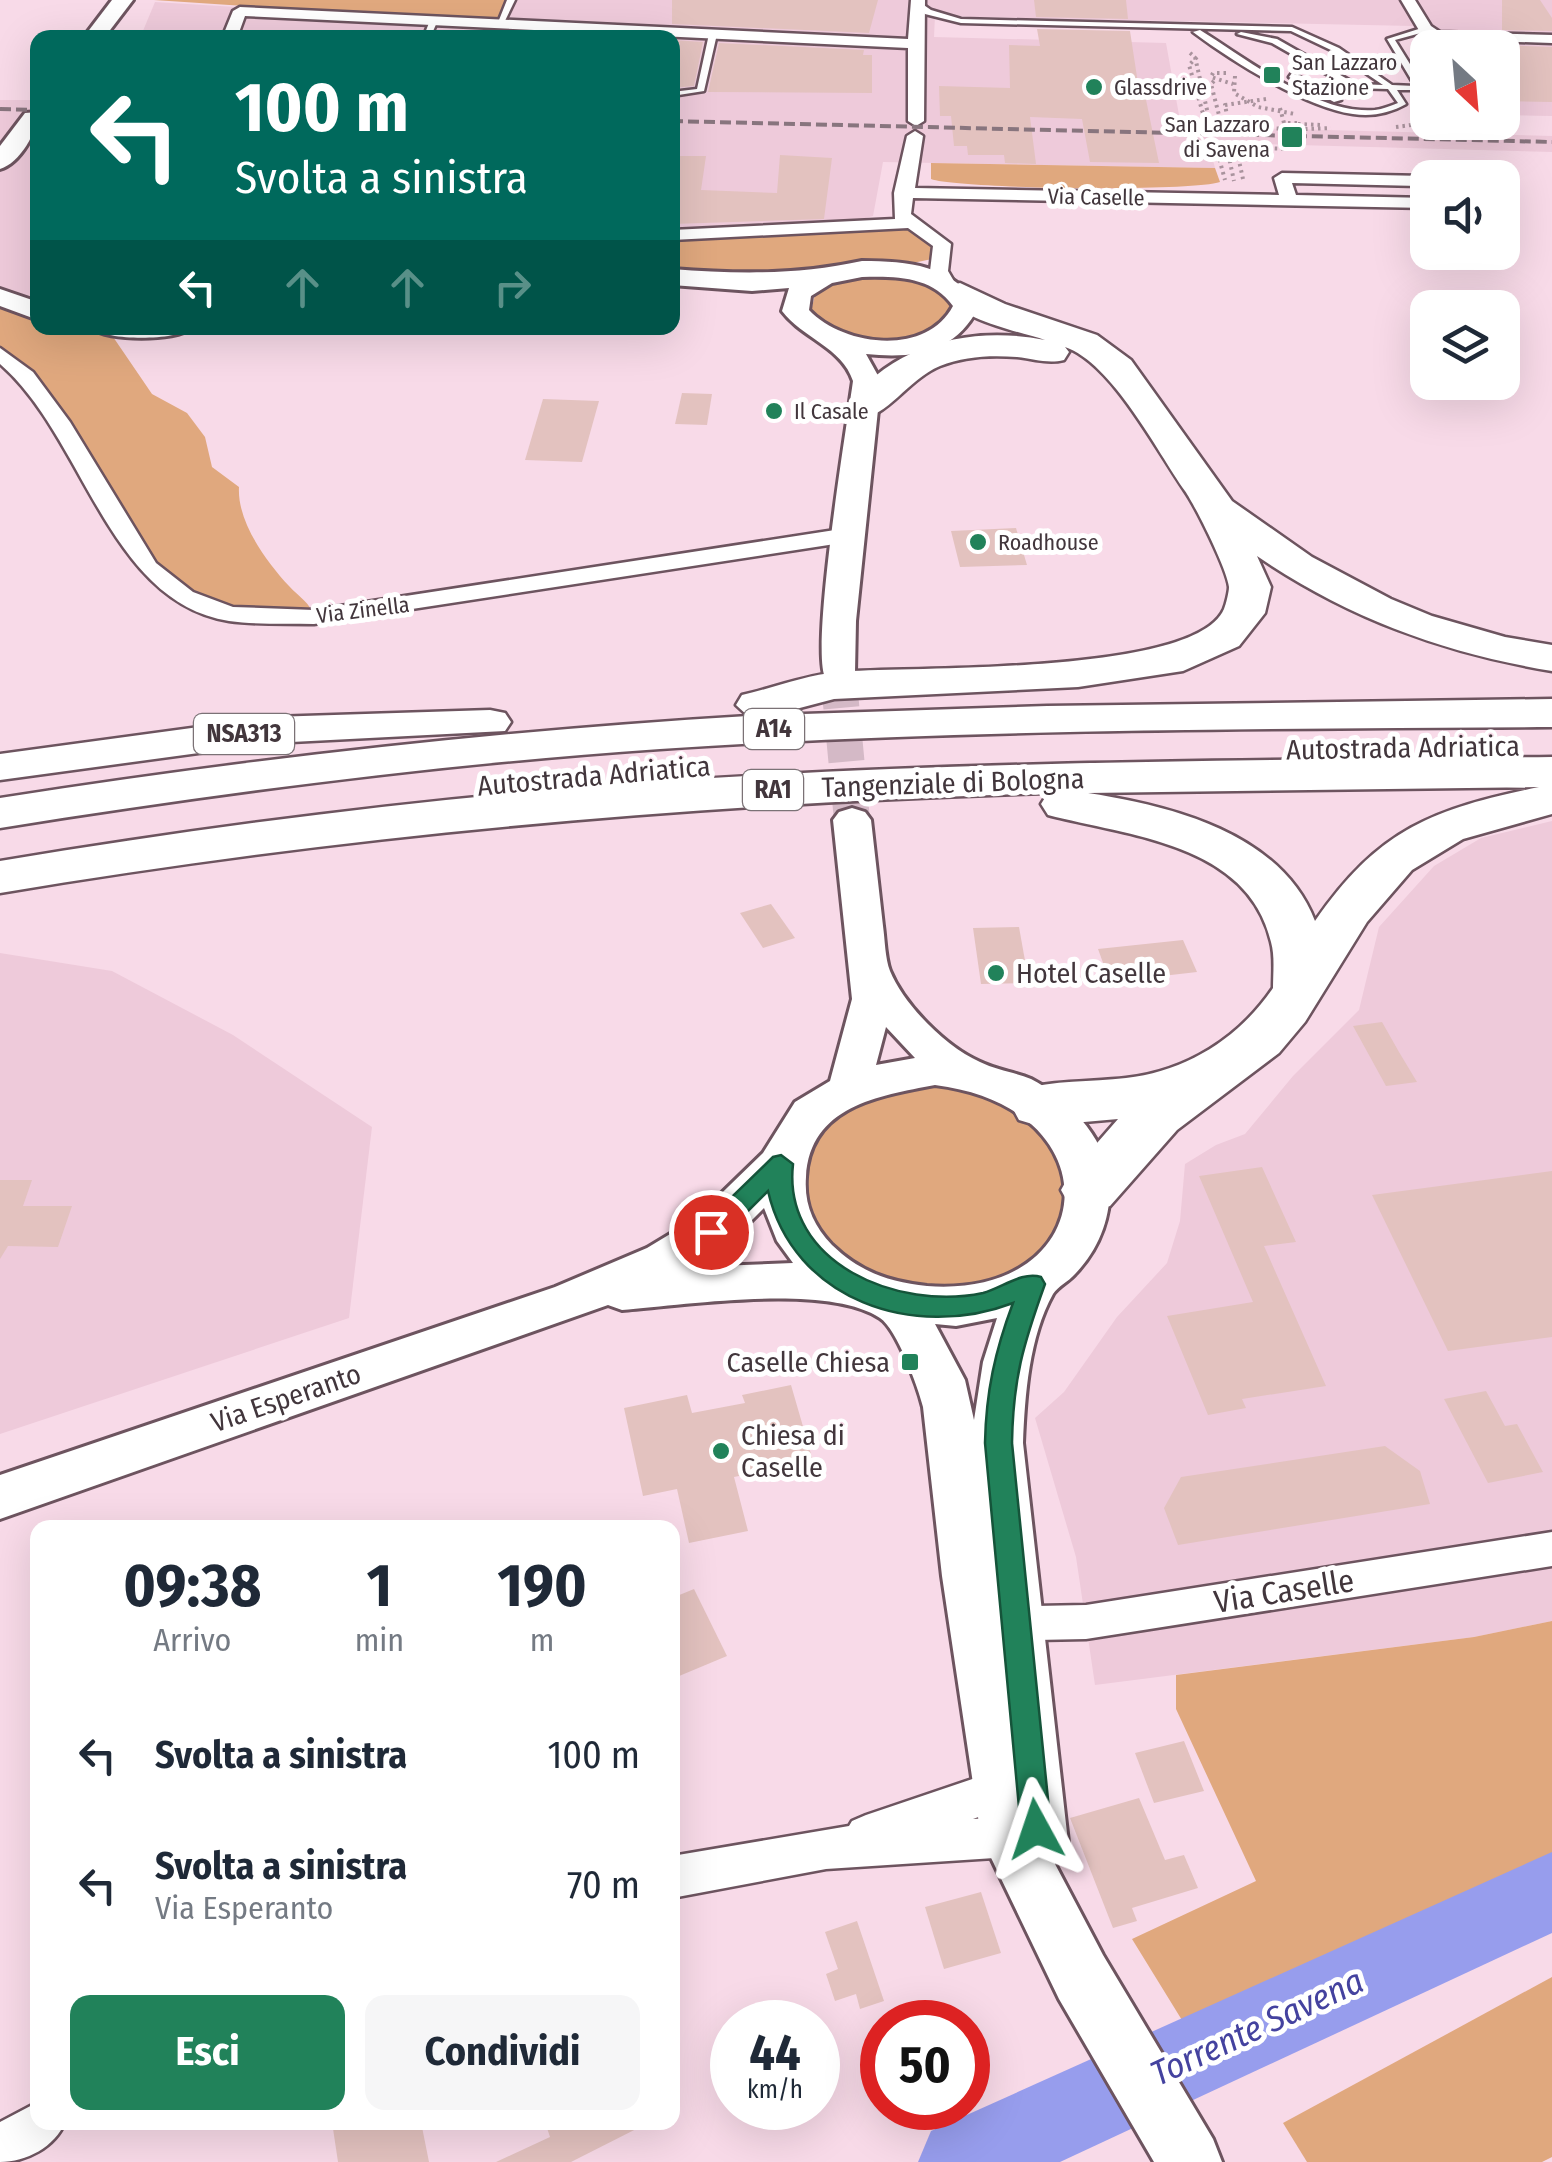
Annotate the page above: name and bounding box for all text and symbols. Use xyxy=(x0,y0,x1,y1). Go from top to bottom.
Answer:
north arrow xyxy=(1410,30,1520,140)
map controls xyxy=(1410,30,1520,400)
place label: San Lazzaro Stazione xyxy=(1292,49,1397,101)
marker: San Lazzaro Stazione xyxy=(1261,64,1283,86)
text: 100 m xyxy=(235,66,409,150)
icon: left xyxy=(70,70,200,200)
place label: Glassdrive xyxy=(1114,74,1207,101)
marker: Glassdrive xyxy=(1083,76,1105,98)
place label: San Lazzaro di Savena xyxy=(1165,111,1270,163)
marker: San Lazzaro di Savena xyxy=(1279,124,1305,150)
text: Svolta a sinistra xyxy=(235,151,528,205)
button: sound xyxy=(1410,160,1520,270)
street label: Via Caselle xyxy=(1047,183,1145,211)
icon: left xyxy=(170,260,225,315)
icon: ahead xyxy=(275,260,330,315)
icon: ahead xyxy=(380,260,435,315)
icon: right xyxy=(485,260,540,315)
button: layers xyxy=(1410,290,1520,400)
place label: Il Casale xyxy=(794,398,869,425)
marker: Il Casale xyxy=(763,400,785,422)
place label: Roadhouse xyxy=(998,529,1099,556)
marker: Roadhouse xyxy=(967,531,989,553)
street label: Via Zinella xyxy=(315,591,411,629)
road number: A14 xyxy=(744,709,804,749)
road number: NSA313 xyxy=(194,714,294,754)
street label: Autostrada Adriatica xyxy=(1286,729,1520,767)
street label: Autostrada Adriatica xyxy=(476,749,712,803)
street label: Tangenziale di Bologna xyxy=(821,762,1085,804)
road number: RA1 xyxy=(743,770,803,810)
place label: Hotel Caselle xyxy=(1016,957,1166,990)
marker: Hotel Caselle xyxy=(985,962,1007,984)
pin xyxy=(669,1190,754,1275)
icon: arrive xyxy=(684,1205,739,1260)
place label: Caselle Chiesa xyxy=(727,1346,890,1379)
marker: Caselle Chiesa xyxy=(899,1351,921,1373)
street label: Via Esperanto xyxy=(207,1357,365,1439)
place label: Chiesa di Caselle xyxy=(741,1419,845,1484)
marker: Chiesa di Caselle xyxy=(710,1440,732,1462)
text: 09:38 xyxy=(123,1550,261,1622)
text: 1 xyxy=(367,1550,392,1622)
text: 190 xyxy=(498,1550,587,1622)
street label: Via Caselle xyxy=(1211,1561,1357,1621)
text: Arrivo xyxy=(153,1621,231,1659)
text: min xyxy=(355,1621,404,1659)
text: m xyxy=(530,1621,554,1659)
icon: left xyxy=(70,1728,125,1783)
text: Svolta a sinistra xyxy=(155,1732,407,1778)
text: 100 m xyxy=(547,1732,640,1778)
position arrow xyxy=(984,1777,1088,1881)
text: Svolta a sinistra xyxy=(155,1843,407,1889)
icon: left xyxy=(70,1858,125,1913)
text: 70 m xyxy=(567,1862,640,1908)
text: Via Esperanto xyxy=(155,1889,333,1927)
water label: Torrente Savena xyxy=(1144,1959,1370,2095)
button: Esci xyxy=(70,1995,345,2110)
button: Condividi xyxy=(365,1995,640,2110)
speed limit sign: 50 xyxy=(860,2000,990,2130)
text: 44 xyxy=(749,2023,801,2083)
text: km/h xyxy=(747,2075,803,2105)

